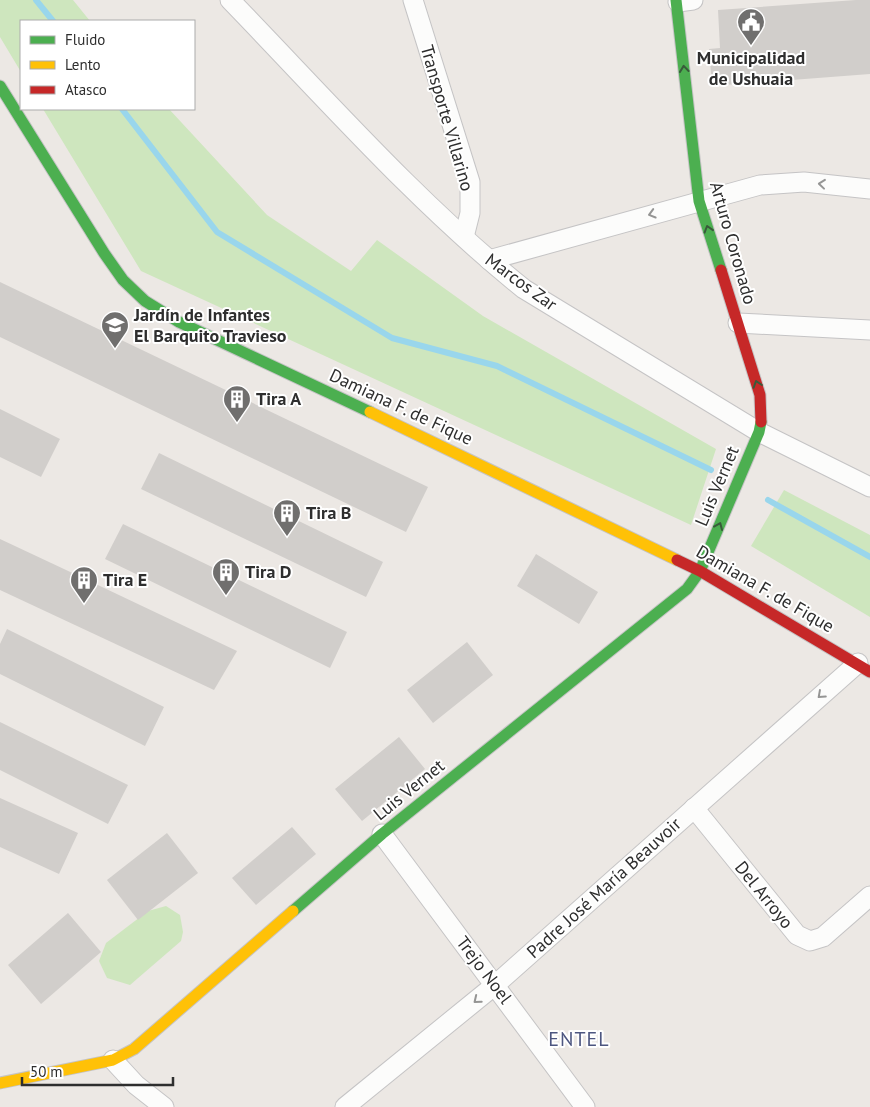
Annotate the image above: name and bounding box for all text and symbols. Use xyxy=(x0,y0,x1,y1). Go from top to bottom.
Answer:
public building icon: Municipalidad de Ushuaia xyxy=(736,7,766,46)
legend xyxy=(20,20,195,110)
text: Fluido xyxy=(65,30,105,49)
street label: Transporte Villarino xyxy=(416,42,479,194)
place label: Municipalidad de Ushuaia xyxy=(697,46,805,90)
text: Lento xyxy=(65,55,101,74)
one-way arrow xyxy=(679,65,690,73)
text: Atasco xyxy=(65,80,107,99)
street label: Arturo Coronado xyxy=(705,179,762,307)
one-way arrow xyxy=(817,179,825,190)
one-way arrow xyxy=(649,209,657,219)
one-way arrow xyxy=(704,226,714,234)
street label: Marcos Zar xyxy=(481,248,562,315)
place label: Jardín de Infantes El Barquito Travieso xyxy=(133,303,287,347)
school or university icon: Jardín de Infantes El Barquito Travieso xyxy=(100,310,130,349)
street label: Damiana F. de Fique xyxy=(326,363,477,450)
one-way arrow xyxy=(753,381,763,389)
building icon: Tira A xyxy=(222,384,252,423)
place label: Tira A xyxy=(256,387,301,410)
street label: Luis Vernet xyxy=(689,442,744,529)
building icon: Tira B xyxy=(272,498,302,537)
place label: Tira B xyxy=(306,501,352,524)
one-way arrow xyxy=(713,522,724,531)
street label: Damiana F. de Fique xyxy=(692,540,838,637)
building icon: Tira D xyxy=(211,557,241,596)
place label: Tira D xyxy=(245,560,292,583)
building icon: Tira E xyxy=(69,565,99,604)
place label: Tira E xyxy=(103,568,147,591)
one-way arrow xyxy=(818,689,827,698)
street label: Luis Vernet xyxy=(368,754,449,825)
street label: Padre José María Beauvoir xyxy=(522,812,686,963)
street label: Del Arroyo xyxy=(730,856,799,933)
street label: Trejo Noel xyxy=(452,931,518,1009)
one-way arrow xyxy=(474,995,483,1003)
district label: ENTEL xyxy=(548,1026,610,1052)
scale bar xyxy=(22,1054,174,1086)
text: 50 m xyxy=(30,1062,63,1081)

